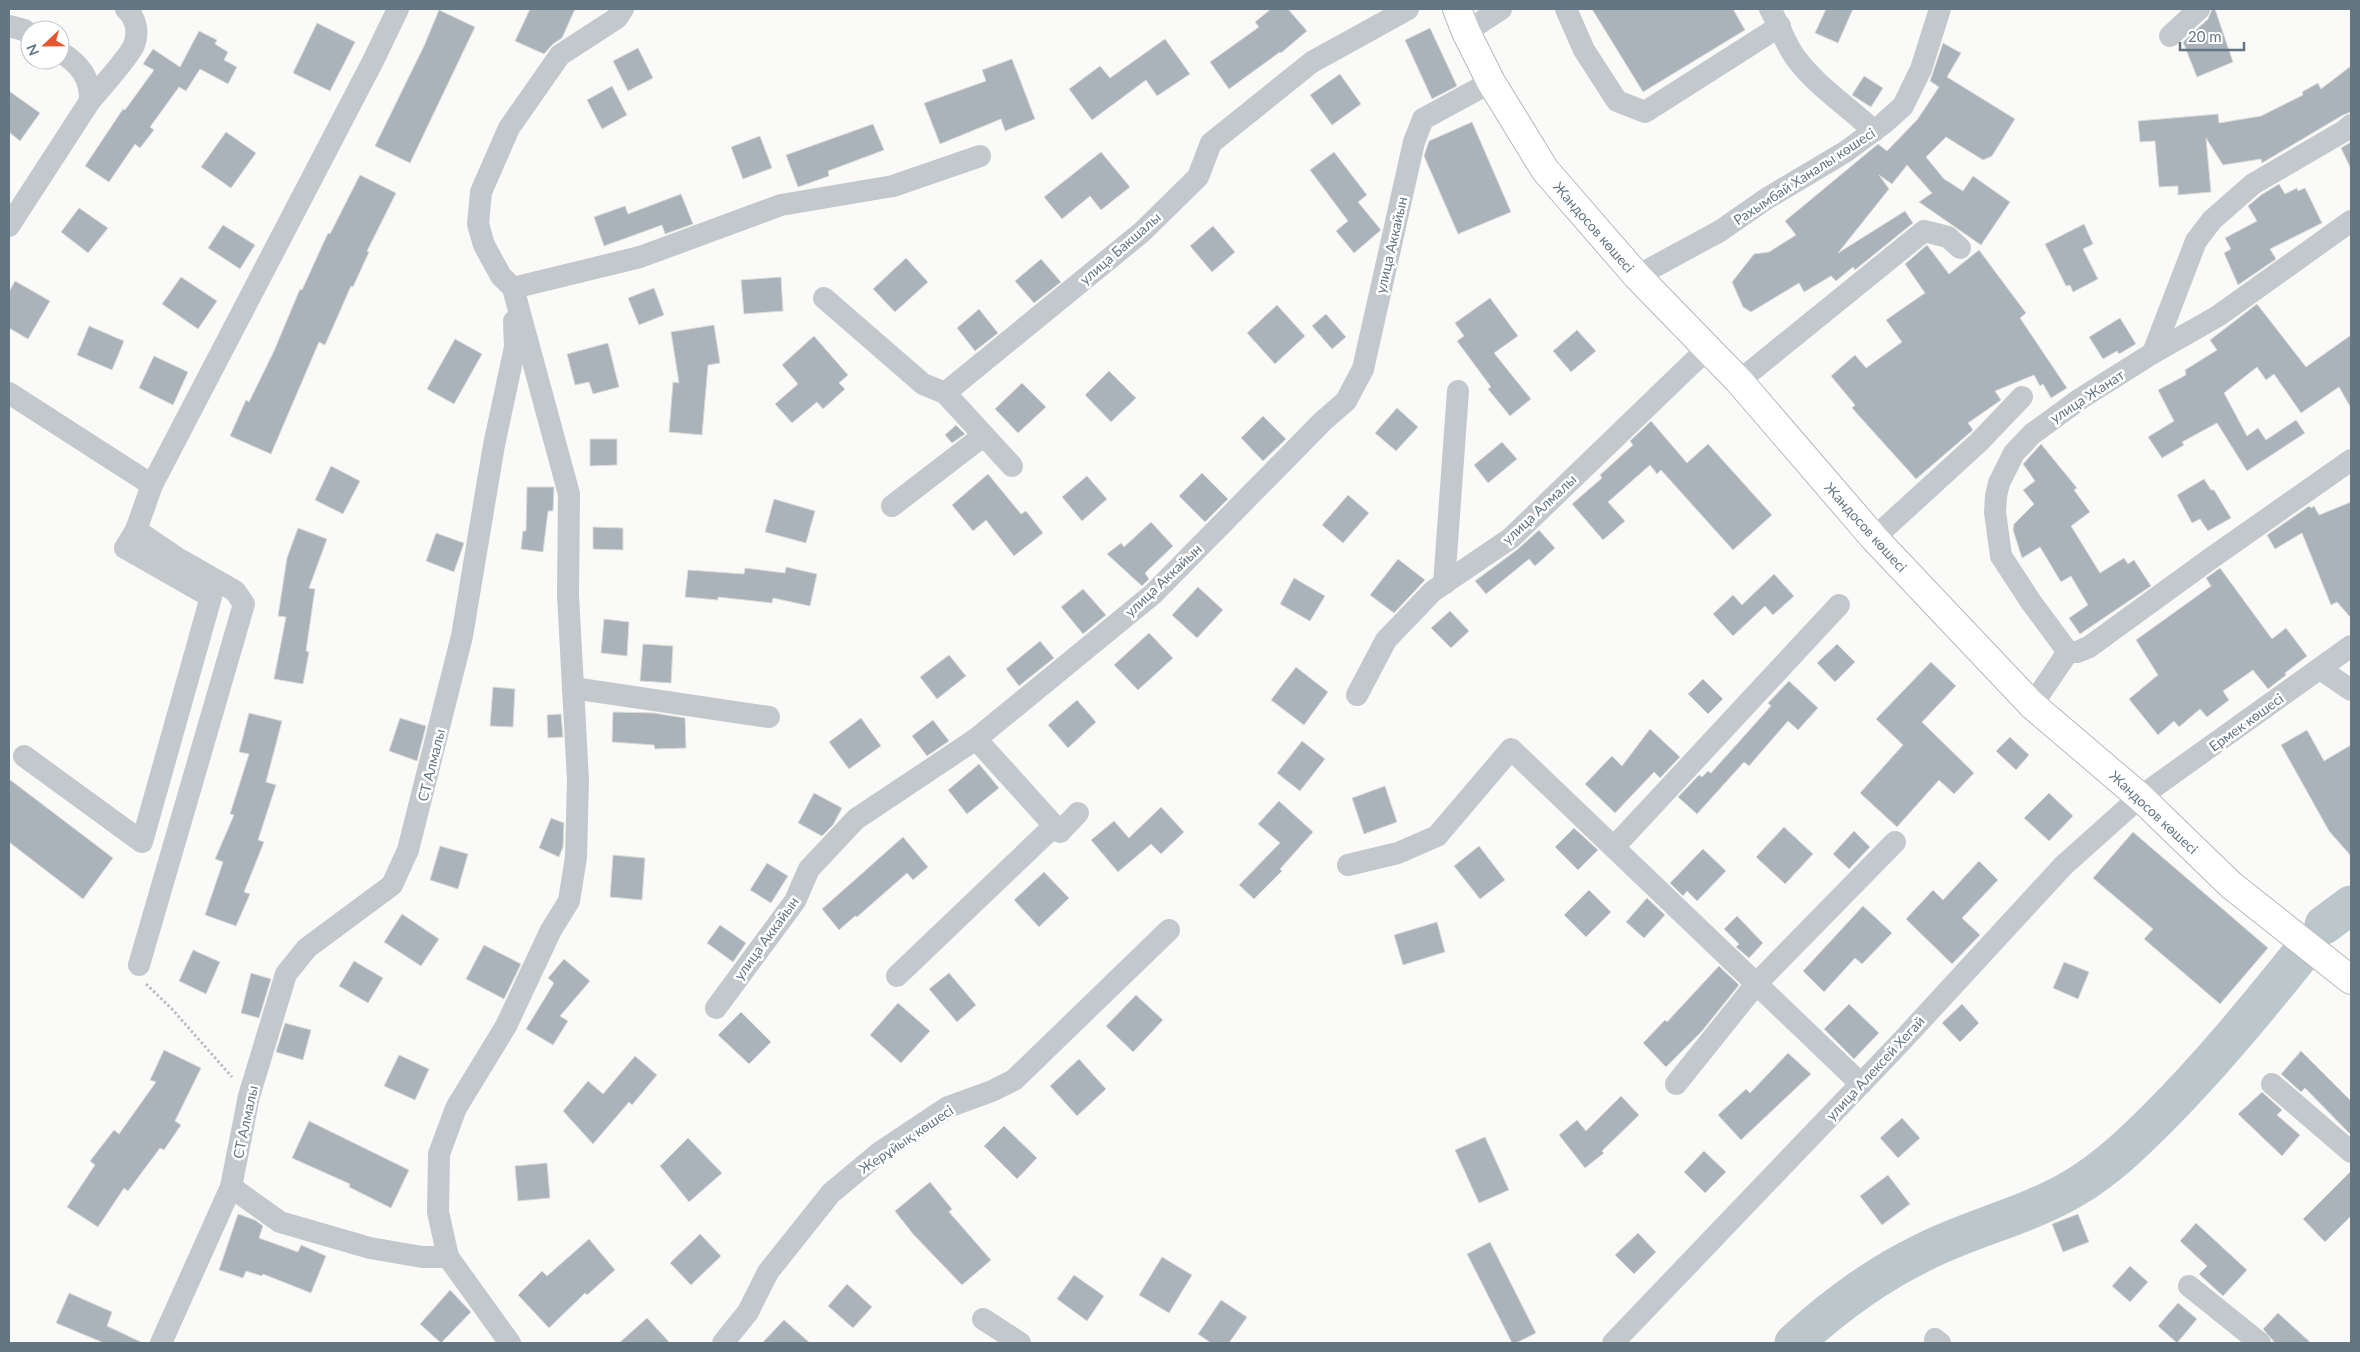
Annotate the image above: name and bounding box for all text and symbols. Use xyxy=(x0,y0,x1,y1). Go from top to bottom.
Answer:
north arrow xyxy=(20,20,70,70)
scale bar xyxy=(2180,20,2244,52)
text: 20 m xyxy=(2188,27,2222,45)
text: N xyxy=(23,42,42,58)
street label: Рахымбай Ханалы көшесі xyxy=(1730,124,1878,228)
street label: Жандосов көшесі xyxy=(1550,178,1638,276)
street label: улица Аккайын xyxy=(1372,195,1410,295)
street label: улица Бакшалы xyxy=(1076,208,1164,288)
street label: улица Жанат xyxy=(2047,366,2127,426)
street label: улица Алмалы xyxy=(1499,470,1579,548)
street label: Жандосов көшесі xyxy=(1821,479,1911,575)
street label: улица Аккайын xyxy=(1121,540,1205,620)
street label: Ермек көшесі xyxy=(2206,689,2286,755)
street label: СТ Алмалы xyxy=(414,727,448,803)
street label: Жандосов көшесі xyxy=(2106,767,2202,857)
street label: улица Аккайын xyxy=(730,893,802,983)
street label: улица Алексей Хегай xyxy=(1822,1012,1928,1124)
street label: СТ Алмалы xyxy=(229,1084,261,1160)
street label: Жерұйық көшесі xyxy=(856,1101,956,1177)

